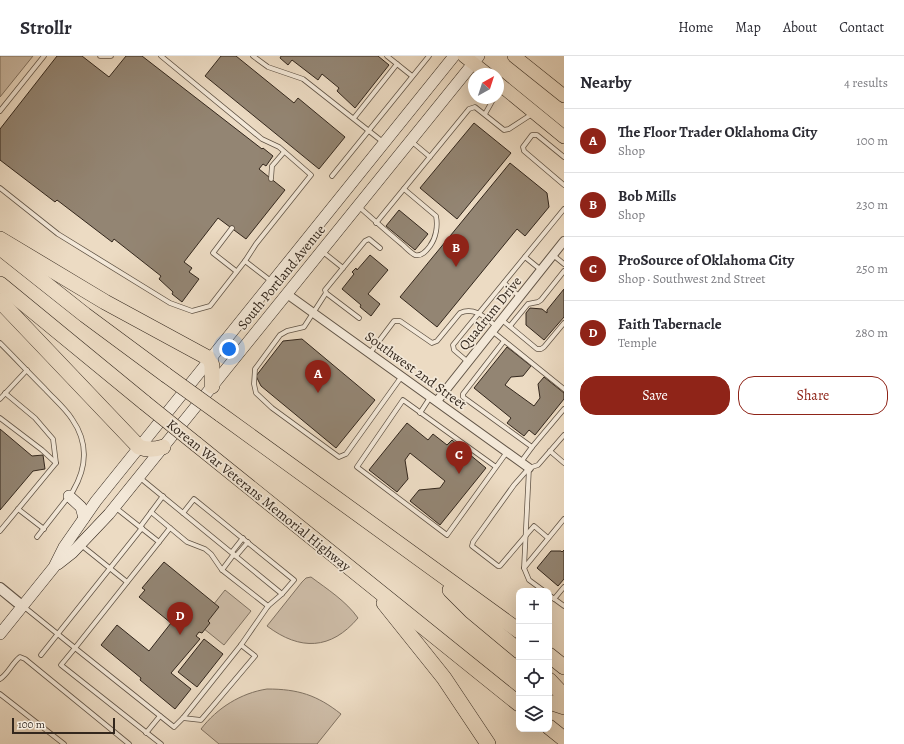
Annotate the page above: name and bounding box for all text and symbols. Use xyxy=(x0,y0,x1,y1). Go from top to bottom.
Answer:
text: Strollr xyxy=(20,15,72,41)
text: Home xyxy=(678,18,713,37)
text: Map xyxy=(735,18,761,37)
text: About xyxy=(783,18,817,37)
text: Contact xyxy=(839,18,884,37)
north arrow xyxy=(468,68,504,104)
text: Nearby xyxy=(580,71,631,94)
text: 4 results xyxy=(844,74,888,91)
text: The Floor Trader Oklahoma City xyxy=(618,122,817,142)
text: A xyxy=(589,132,597,149)
text: 100 m xyxy=(856,132,888,149)
text: Shop xyxy=(618,142,645,159)
text: Bob Mills xyxy=(618,186,676,206)
text: B xyxy=(589,196,597,213)
text: 230 m xyxy=(856,196,888,213)
text: Shop xyxy=(618,206,645,223)
street label: South Portland Avenue xyxy=(233,221,330,334)
pin: B xyxy=(443,234,469,267)
text: ProSource of Oklahoma City xyxy=(618,250,794,270)
text: C xyxy=(589,260,597,277)
text: 250 m xyxy=(856,260,888,277)
text: Shop · Southwest 2nd Street xyxy=(618,270,766,287)
street label: Quadrum Drive xyxy=(455,272,526,354)
text: Faith Tabernacle xyxy=(618,314,722,334)
text: D xyxy=(588,324,598,341)
text: 280 m xyxy=(855,324,888,341)
street label: Southwest 2nd Street xyxy=(361,327,471,414)
text: Temple xyxy=(618,334,657,351)
your location xyxy=(219,339,239,359)
pin: A xyxy=(305,360,331,393)
button: Save xyxy=(580,376,730,415)
button: Share xyxy=(738,376,888,415)
street label: Korean War Veterans Memorial Highway xyxy=(163,415,355,576)
pin: C xyxy=(446,441,472,474)
map controls xyxy=(516,588,552,732)
button: + xyxy=(516,588,552,624)
pin: D xyxy=(167,602,193,635)
button: − xyxy=(516,624,552,660)
button: locate xyxy=(516,660,552,696)
button: layers xyxy=(516,696,552,732)
scale bar xyxy=(12,716,115,735)
text: 100 m xyxy=(18,717,45,732)

